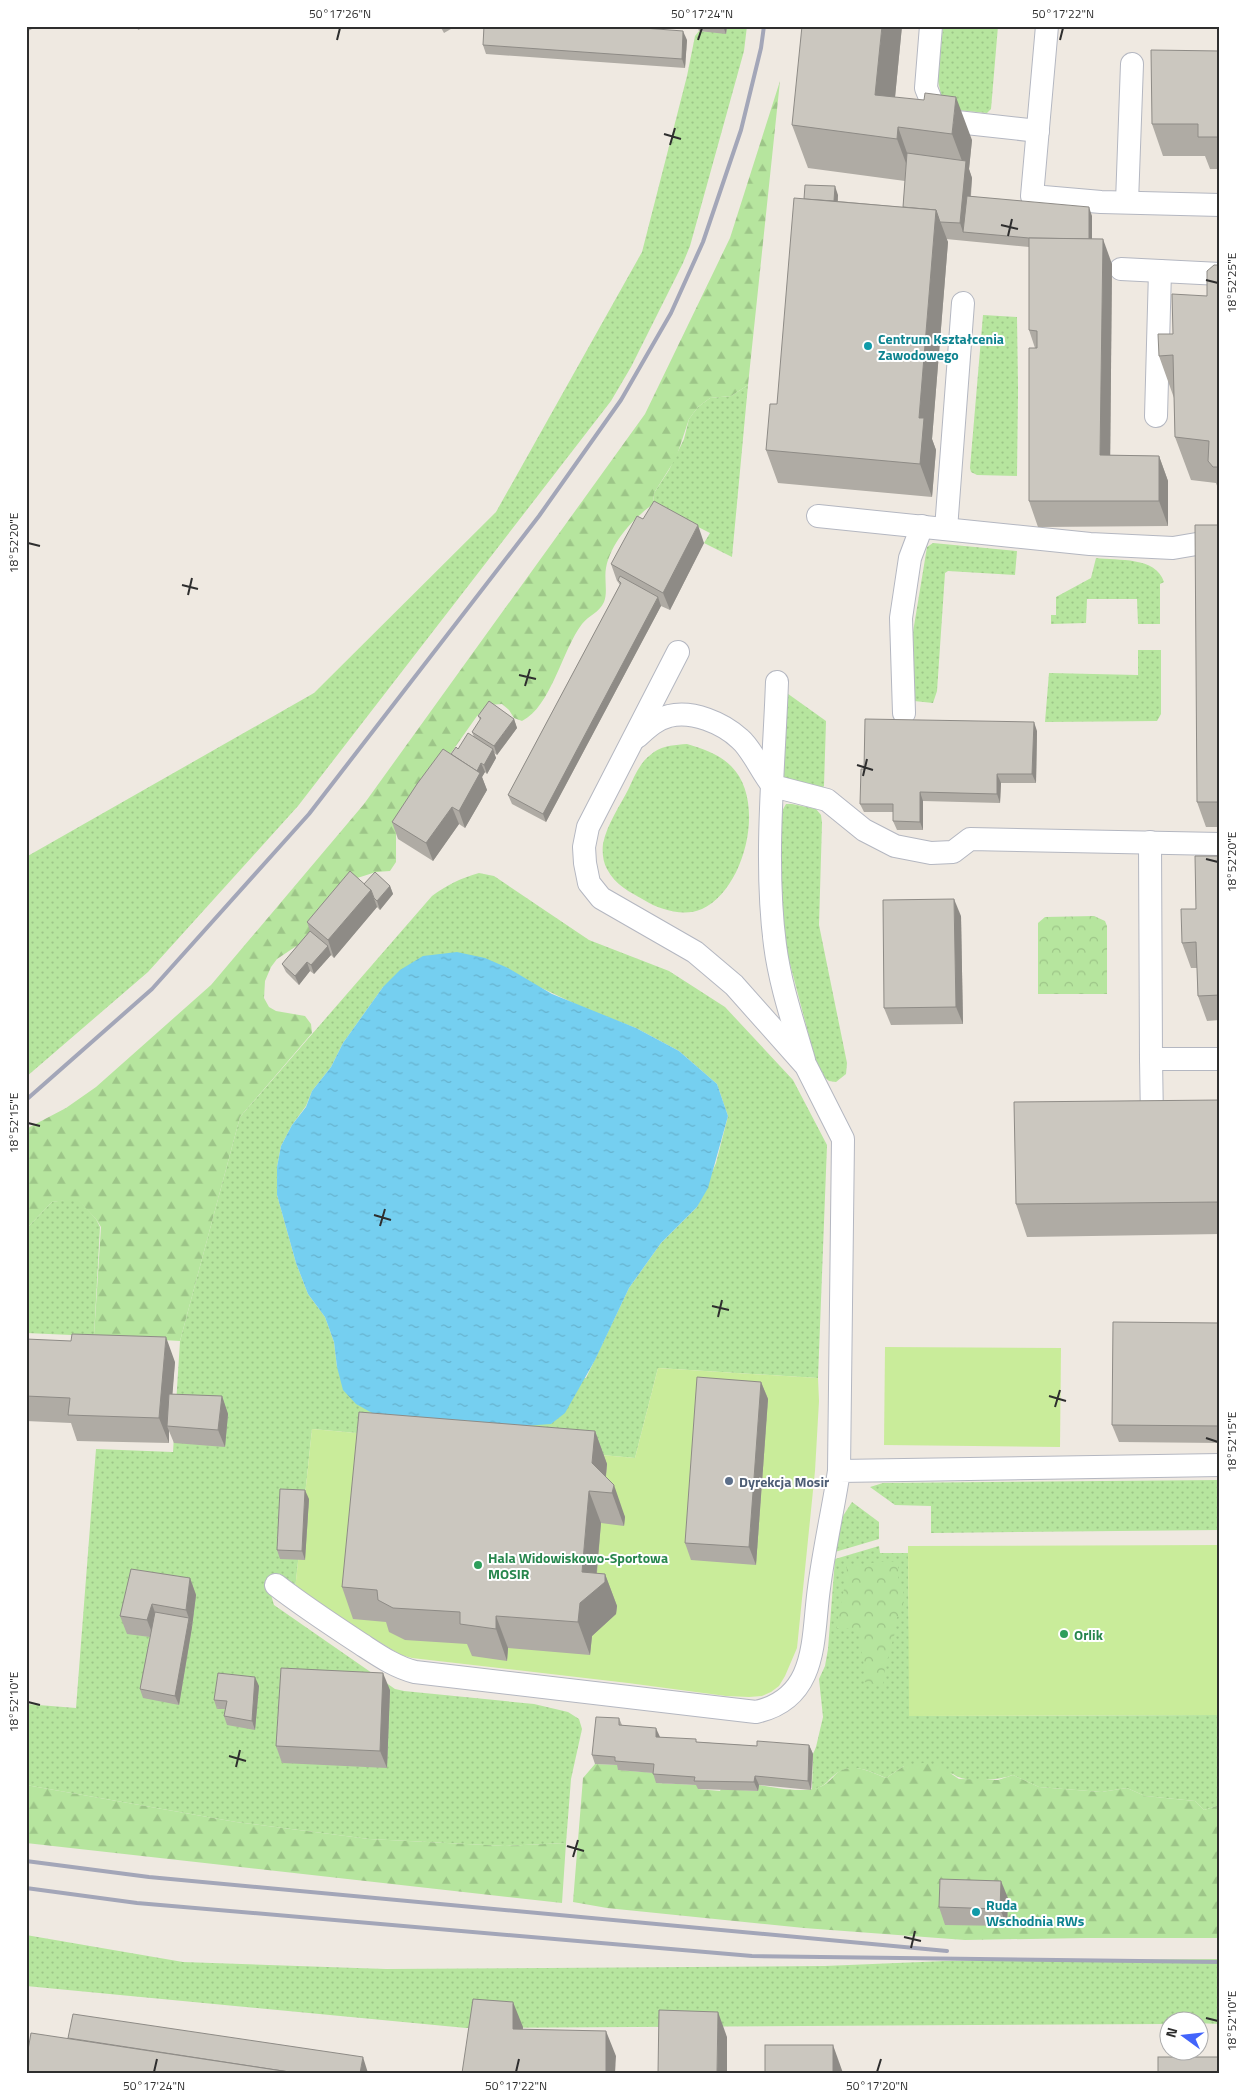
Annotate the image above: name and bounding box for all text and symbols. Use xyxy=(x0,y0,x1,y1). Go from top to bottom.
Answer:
text: 50°17'26"N xyxy=(309,4,371,23)
text: 50°17'24"N xyxy=(671,4,733,23)
text: 50°17'22"N xyxy=(1032,4,1094,23)
text: 18°52'25"E xyxy=(1222,252,1241,313)
place label: Centrum Kształcenia Zawodowego xyxy=(878,328,1004,365)
marker: Centrum Kształcenia Zawodowego xyxy=(862,340,874,352)
text: 18°52'20"E xyxy=(4,512,23,573)
text: 18°52'20"E xyxy=(1222,831,1241,892)
text: 18°52'15"E xyxy=(4,1092,23,1153)
text: 18°52'15"E xyxy=(1222,1411,1241,1472)
place label: Dyrekcja Mosir xyxy=(739,1471,829,1492)
marker: Dyrekcja Mosir xyxy=(723,1475,735,1487)
place label: Hala Widowiskowo-Sportowa MOSIR xyxy=(488,1547,668,1584)
marker: Hala Widowiskowo-Sportowa MOSIR xyxy=(472,1559,484,1571)
place label: Orlik xyxy=(1074,1624,1104,1645)
marker: Orlik xyxy=(1058,1628,1070,1640)
text: 18°52'10"E xyxy=(4,1671,23,1732)
place label: Ruda Wschodnia RWs xyxy=(986,1894,1085,1931)
marker: Ruda Wschodnia RWs xyxy=(970,1906,982,1918)
text: 18°52'10"E xyxy=(1222,1990,1241,2051)
north arrow xyxy=(1158,2012,1208,2062)
text: N xyxy=(1160,2025,1182,2040)
text: 50°17'24"N xyxy=(123,2076,185,2095)
text: 50°17'22"N xyxy=(485,2076,547,2095)
text: 50°17'20"N xyxy=(846,2076,908,2095)

